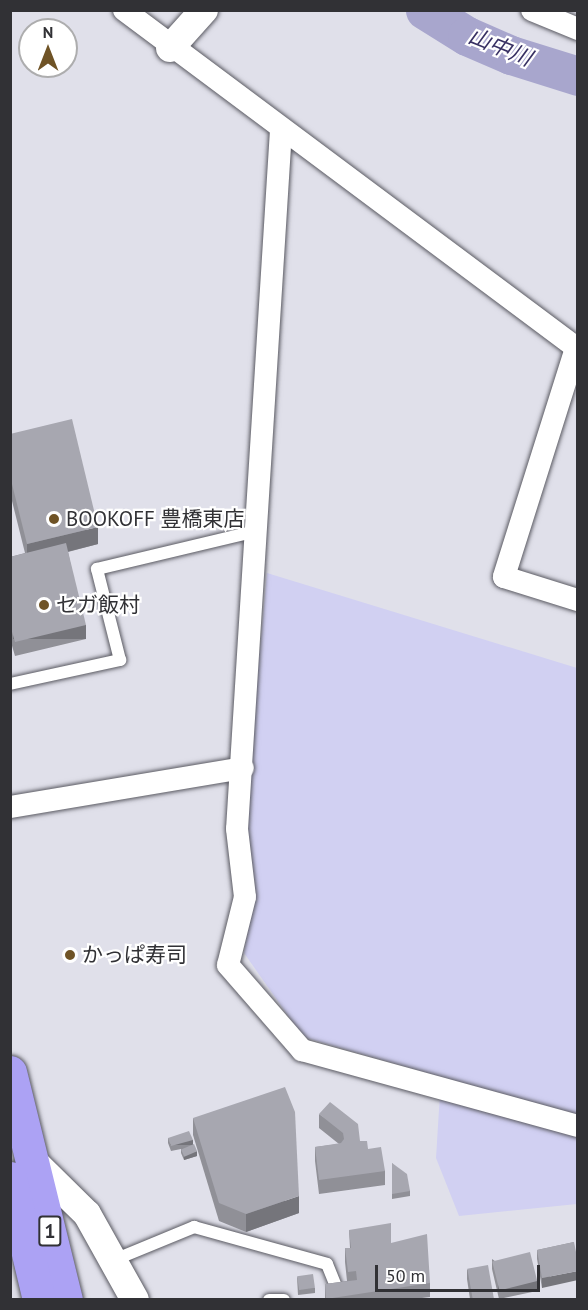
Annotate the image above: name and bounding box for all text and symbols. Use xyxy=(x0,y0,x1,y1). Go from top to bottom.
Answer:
north arrow xyxy=(18,18,78,78)
text: N xyxy=(43,22,53,42)
water label: 山中川 xyxy=(464,22,536,72)
place label: BOOKOFF 豊橋東店 xyxy=(66,506,244,532)
marker: BOOKOFF 豊橋東店 xyxy=(47,512,61,526)
place label: セガ飯村 xyxy=(56,592,140,618)
marker: セガ飯村 xyxy=(37,598,51,612)
place label: かっぱ寿司 xyxy=(82,942,187,968)
marker: かっぱ寿司 xyxy=(63,948,77,962)
road number: 1 xyxy=(38,1214,62,1248)
scale bar xyxy=(378,1253,543,1291)
text: 50 m xyxy=(386,1264,425,1287)

